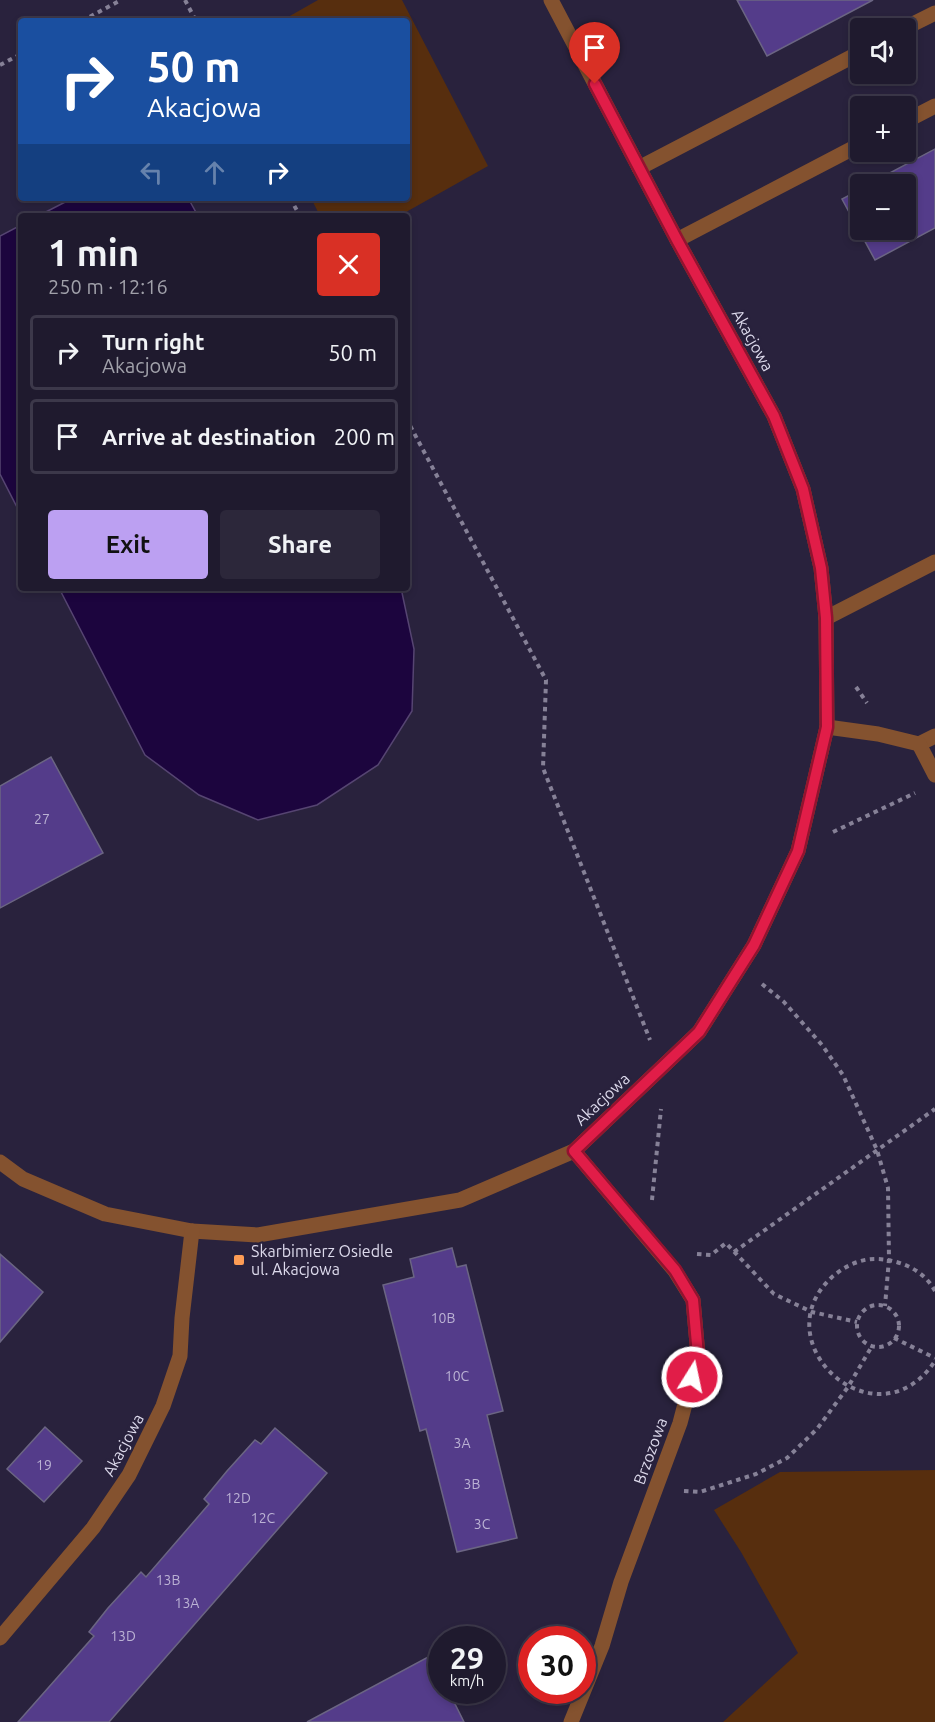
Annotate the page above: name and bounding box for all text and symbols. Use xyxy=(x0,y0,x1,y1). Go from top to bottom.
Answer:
map controls xyxy=(850,18,916,240)
button: sound xyxy=(850,18,916,84)
pin xyxy=(569,22,620,84)
icon: arrive xyxy=(578,31,611,64)
icon: right xyxy=(48,42,126,120)
text: 50 m xyxy=(147,43,241,90)
text: Akacjowa xyxy=(147,92,262,122)
button: + xyxy=(850,96,916,162)
icon: left xyxy=(135,156,168,189)
icon: ahead xyxy=(198,156,231,189)
icon: right xyxy=(261,156,294,189)
button: − xyxy=(850,174,916,240)
text: 1 min xyxy=(48,232,139,273)
button: close xyxy=(317,233,380,296)
text: 250 m · 12:16 xyxy=(48,275,168,298)
street label: Akacjowa xyxy=(729,306,777,374)
text: Turn right xyxy=(102,329,204,354)
icon: right xyxy=(51,336,84,369)
text: 50 m xyxy=(328,340,377,365)
text: Akacjowa xyxy=(102,354,187,377)
icon: arrive xyxy=(51,420,84,453)
text: Arrive at destination xyxy=(102,424,316,449)
text: 200 m xyxy=(334,424,395,449)
button: Exit xyxy=(48,510,208,579)
button: Share xyxy=(220,510,380,579)
house number: 27 xyxy=(34,811,50,827)
street label: Akacjowa xyxy=(571,1069,633,1129)
place label: Skarbimierz Osiedle ul. Akacjowa xyxy=(251,1242,393,1278)
marker: Skarbimierz Osiedle ul. Akacjowa xyxy=(232,1253,246,1267)
house number: 10B xyxy=(431,1310,455,1326)
position arrow xyxy=(660,1345,724,1409)
house number: 10C xyxy=(445,1368,470,1384)
street label: Akacjowa xyxy=(99,1411,147,1479)
street label: Brzozowa xyxy=(630,1415,670,1487)
house number: 3A xyxy=(454,1435,471,1451)
house number: 19 xyxy=(36,1457,52,1473)
house number: 3B xyxy=(464,1476,480,1492)
house number: 12D xyxy=(225,1490,251,1506)
house number: 12C xyxy=(251,1510,276,1526)
house number: 3C xyxy=(474,1516,491,1532)
house number: 13B xyxy=(156,1572,180,1588)
house number: 13A xyxy=(175,1595,199,1611)
speed limit sign: 30 xyxy=(518,1626,596,1704)
house number: 13D xyxy=(110,1628,136,1644)
text: 29 xyxy=(450,1641,484,1675)
text: km/h xyxy=(450,1672,484,1689)

